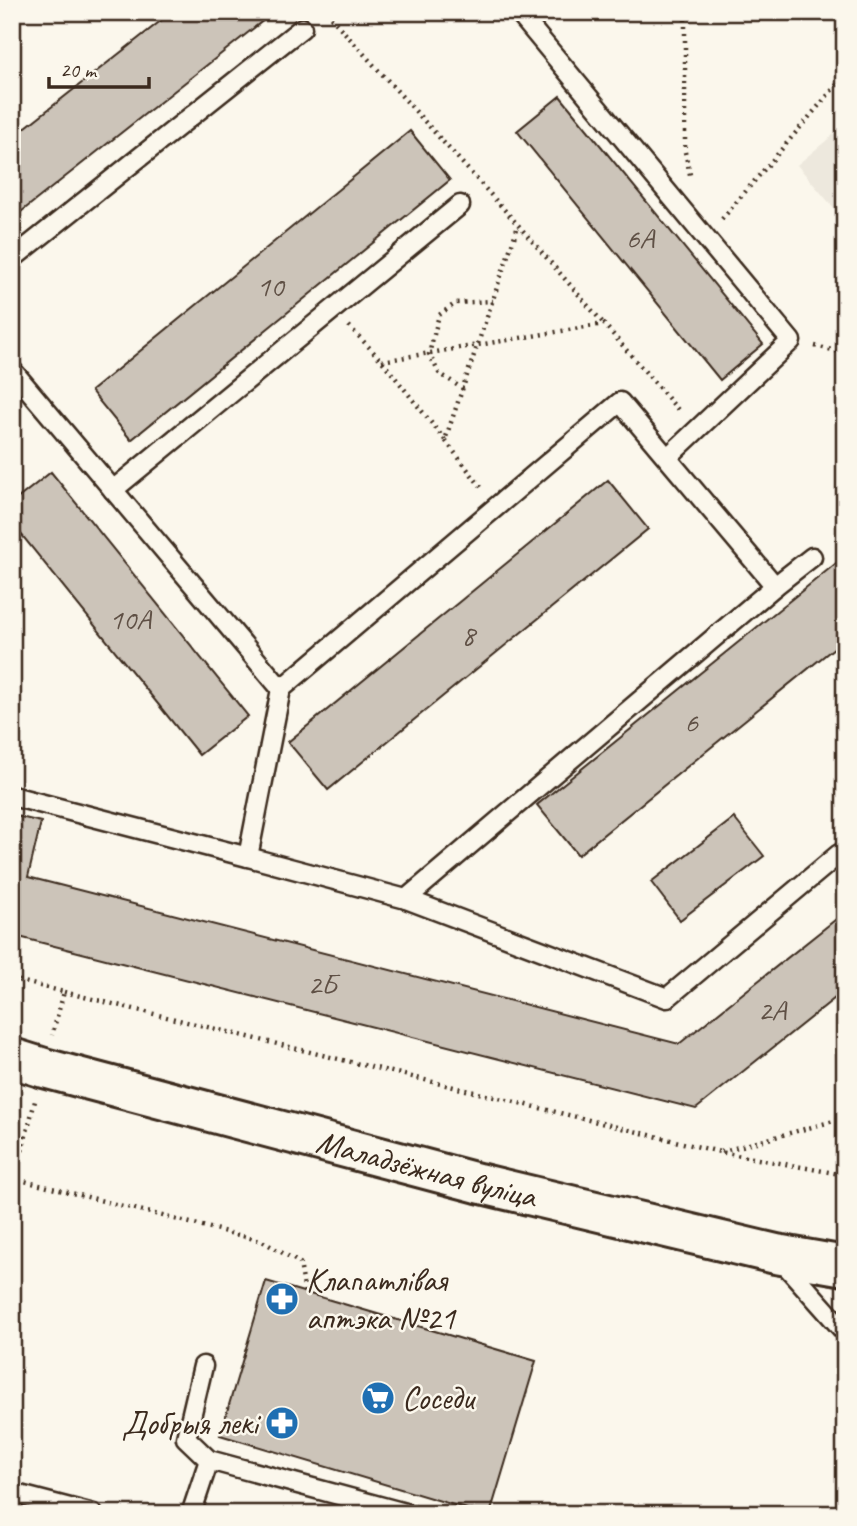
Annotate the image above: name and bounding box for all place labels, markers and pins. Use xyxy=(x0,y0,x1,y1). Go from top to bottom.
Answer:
place label: Клапатлівая аптэка №21 xyxy=(306,1259,457,1339)
pharmacy icon: Клапатлівая аптэка №21 xyxy=(263,1280,301,1318)
place label: Соседи xyxy=(402,1377,477,1419)
supermarket icon: Соседи xyxy=(359,1379,397,1417)
place label: Добрыя лекі xyxy=(122,1402,262,1444)
pharmacy icon: Добрыя лекі xyxy=(263,1404,301,1442)

